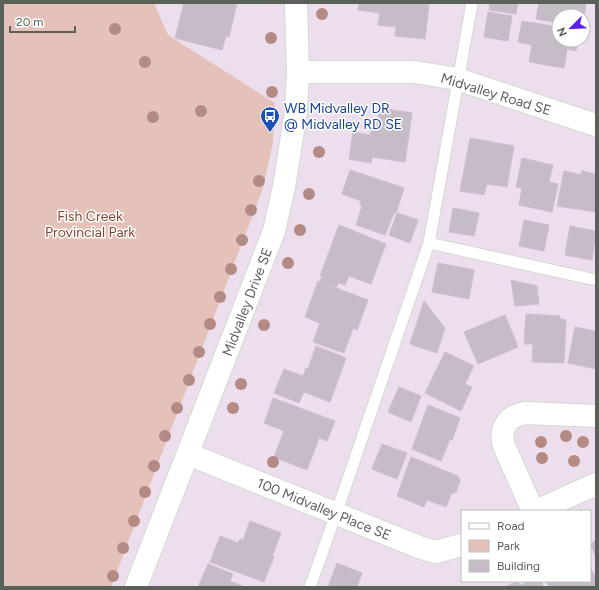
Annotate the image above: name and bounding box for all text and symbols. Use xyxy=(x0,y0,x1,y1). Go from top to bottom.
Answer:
scale bar xyxy=(10,8,75,34)
north arrow xyxy=(551,8,591,48)
text: 20 m xyxy=(16,15,44,29)
text: N xyxy=(555,25,570,38)
street label: Midvalley Road SE xyxy=(439,70,553,119)
place label: WB Midvalley DR @ Midvalley RD SE xyxy=(284,100,402,133)
bus stop icon: WB Midvalley DR @ Midvalley RD SE xyxy=(259,105,281,133)
park label: Fish Creek Provincial Park xyxy=(45,208,135,241)
street label: Midvalley Drive SE xyxy=(219,246,276,359)
street label: 100 Midvalley Place SE xyxy=(254,475,393,544)
legend xyxy=(461,510,591,582)
text: Road xyxy=(497,519,525,533)
text: Park xyxy=(497,539,520,553)
text: Building xyxy=(497,559,540,573)

